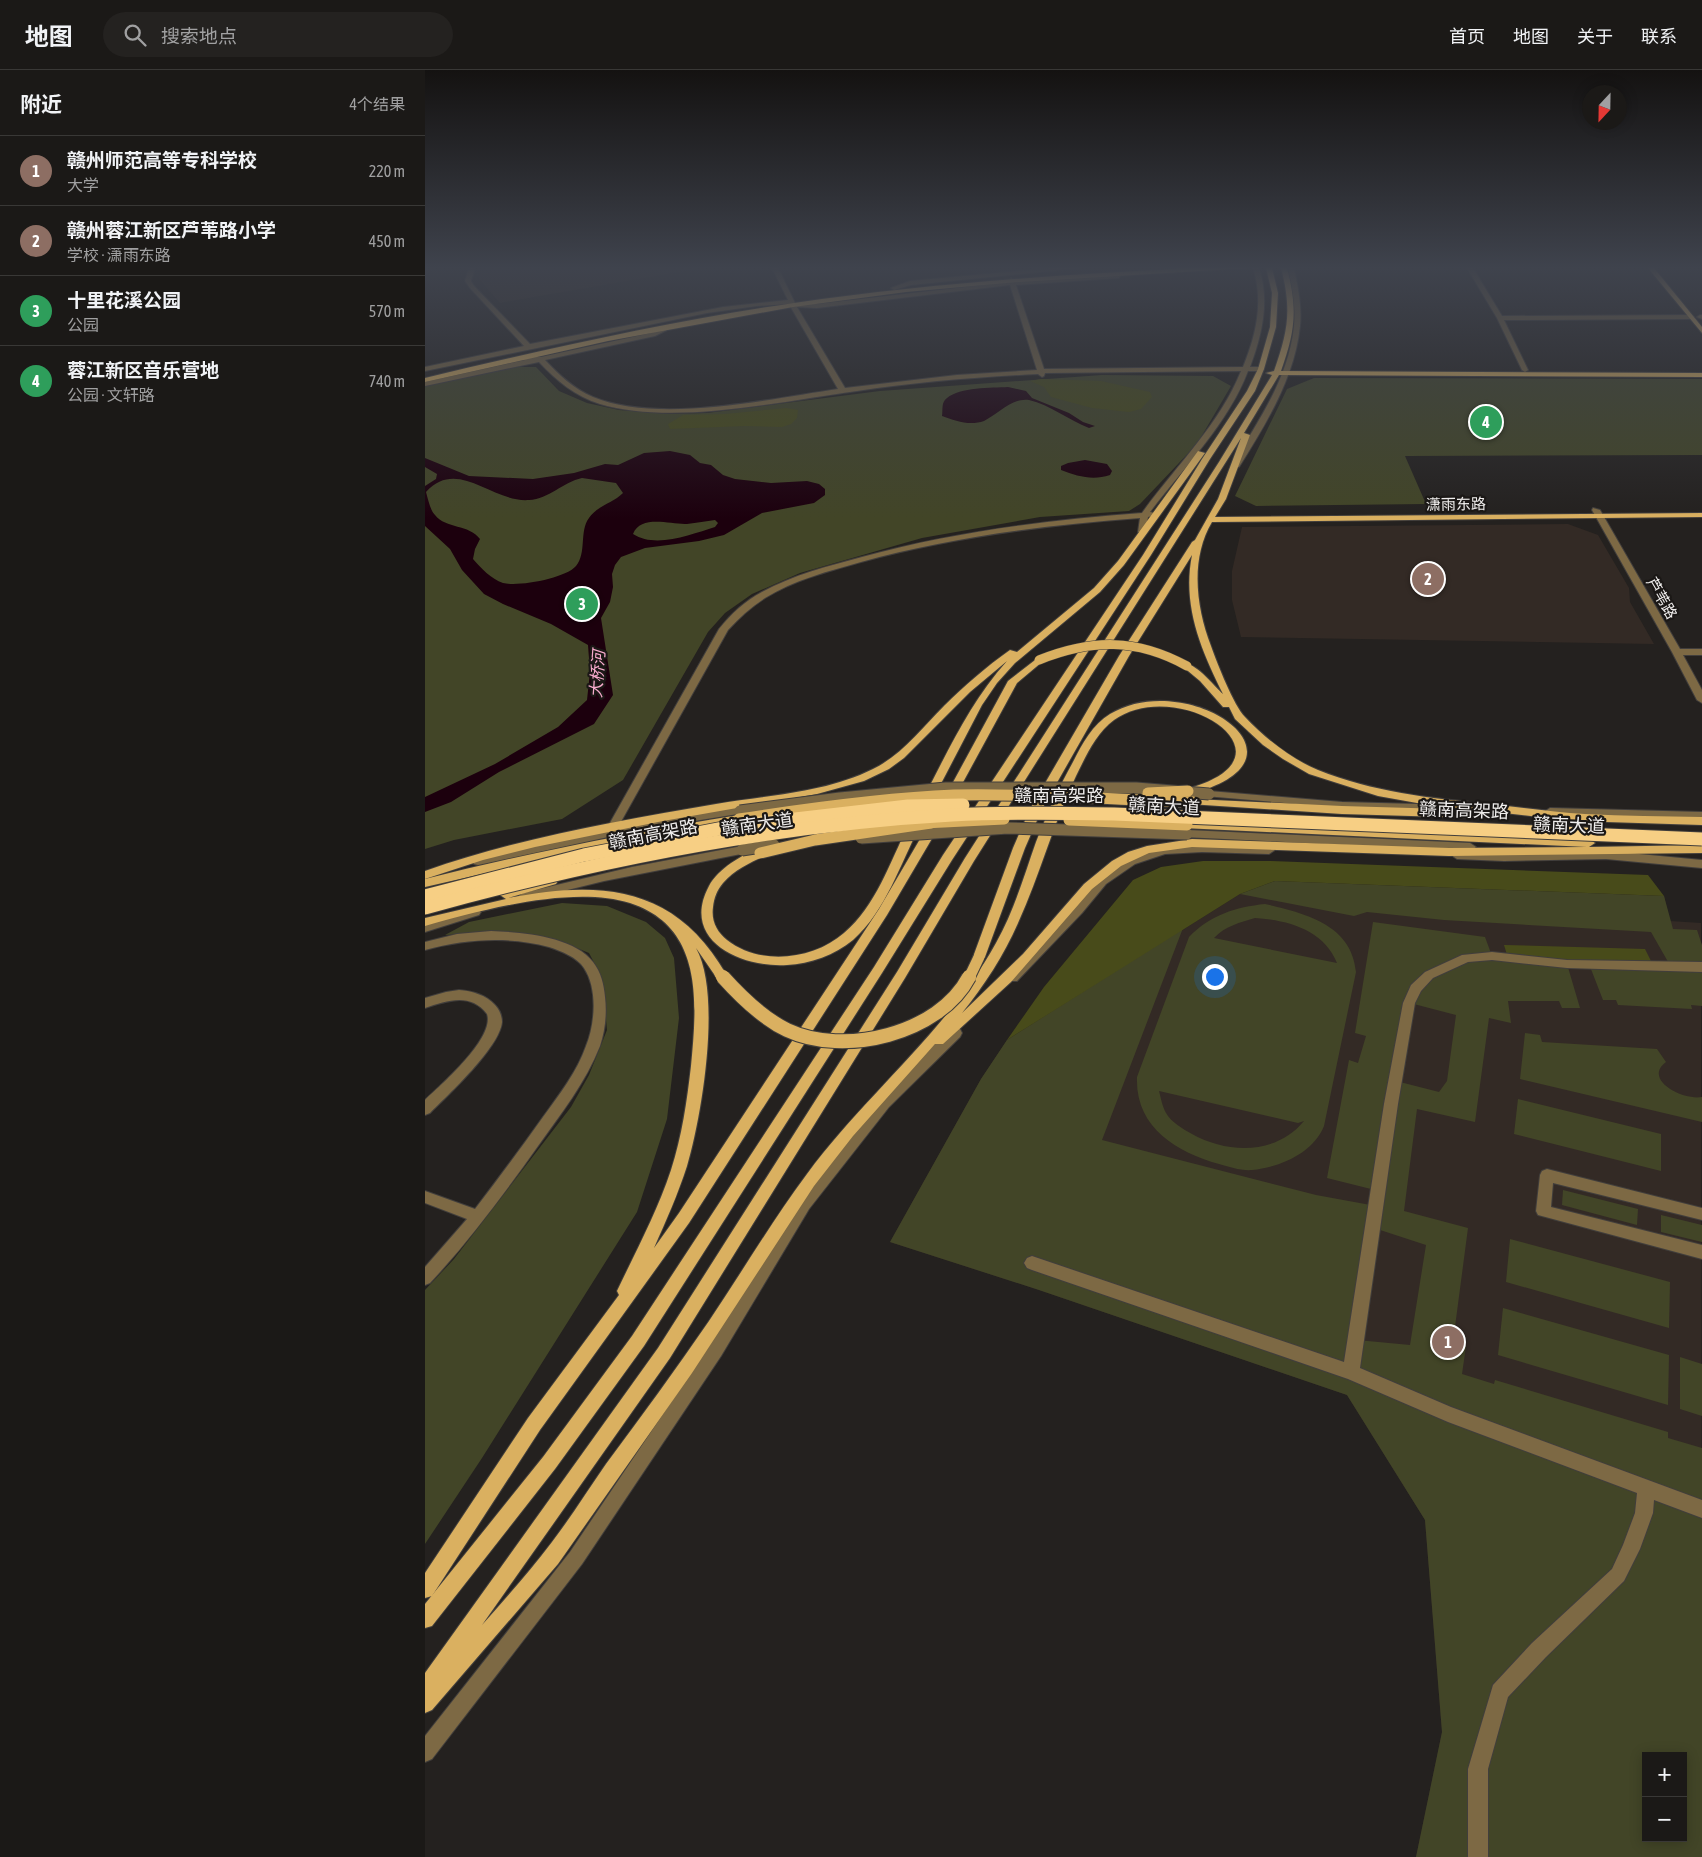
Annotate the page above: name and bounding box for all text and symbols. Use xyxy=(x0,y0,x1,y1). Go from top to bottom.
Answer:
search box xyxy=(103,12,453,57)
icon: search xyxy=(121,21,149,49)
text: 地图 xyxy=(25,23,73,50)
text: 搜索地点 xyxy=(161,25,237,47)
text: 首页 xyxy=(1449,26,1485,47)
text: 地图 xyxy=(1513,26,1549,47)
text: 关于 xyxy=(1577,26,1613,47)
text: 联系 xyxy=(1641,26,1677,47)
north arrow xyxy=(1582,85,1627,130)
text: 附近 xyxy=(20,92,62,116)
text: 4个结果 xyxy=(349,95,405,113)
text: 赣州师范高等专科学校 xyxy=(67,149,257,171)
text: 1 xyxy=(32,162,40,180)
text: 220 m xyxy=(369,162,405,180)
text: 大学 xyxy=(67,176,99,194)
text: 赣州蓉江新区芦苇路小学 xyxy=(67,219,276,241)
text: 2 xyxy=(32,232,40,250)
text: 450 m xyxy=(369,232,405,250)
text: 学校 · 潇雨东路 xyxy=(67,246,171,264)
text: 十里花溪公园 xyxy=(67,289,181,311)
text: 3 xyxy=(32,302,40,320)
text: 570 m xyxy=(369,302,405,320)
text: 公园 xyxy=(67,316,99,334)
text: 蓉江新区音乐营地 xyxy=(67,359,219,381)
text: 4 xyxy=(32,372,40,390)
text: 740 m xyxy=(369,372,405,390)
text: 公园 · 文轩路 xyxy=(67,386,155,404)
pin: 4 xyxy=(1470,403,1502,441)
street label: 潇雨东路 xyxy=(1426,495,1486,513)
pin: 2 xyxy=(1412,560,1444,598)
street label: 芦苇路 xyxy=(1643,574,1681,622)
pin: 3 xyxy=(566,585,598,623)
water label: 大桥河 xyxy=(586,646,608,699)
street label: 赣南高架路 xyxy=(1014,785,1104,806)
street label: 赣南大道 xyxy=(1127,794,1201,818)
street label: 赣南高架路 xyxy=(1419,798,1509,822)
street label: 赣南大道 xyxy=(720,809,794,839)
street label: 赣南大道 xyxy=(1533,813,1605,837)
street label: 赣南高架路 xyxy=(607,815,699,853)
your location xyxy=(1202,964,1228,990)
pin: 1 xyxy=(1432,1323,1464,1361)
map controls xyxy=(1642,1752,1687,1842)
button: + xyxy=(1642,1752,1687,1797)
button: − xyxy=(1642,1797,1687,1842)

